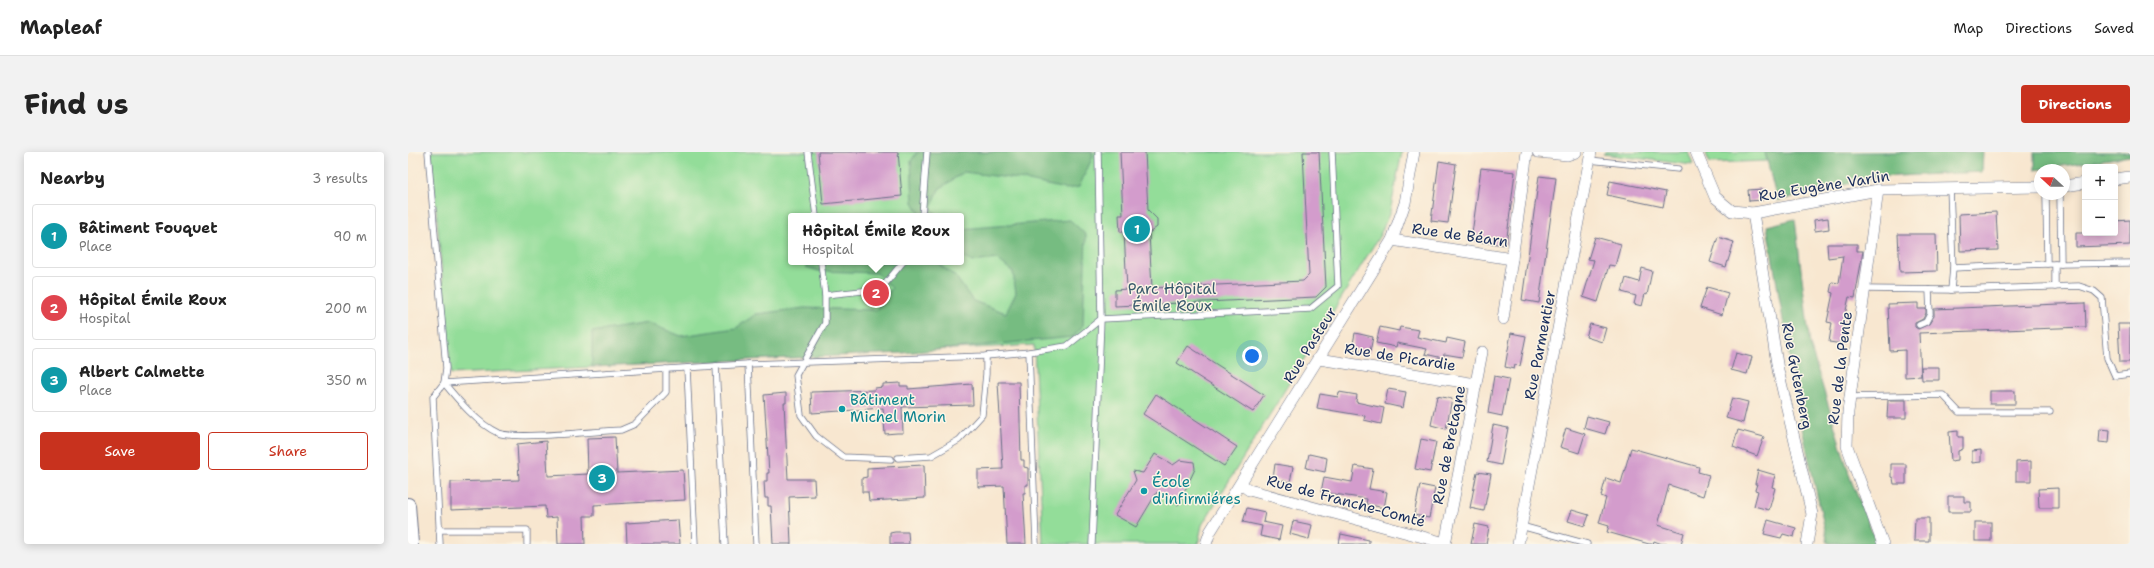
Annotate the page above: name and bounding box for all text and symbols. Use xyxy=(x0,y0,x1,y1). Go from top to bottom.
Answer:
text: Mapleaf xyxy=(20,15,102,40)
text: Map xyxy=(1954,19,1984,37)
text: Directions xyxy=(2006,19,2072,37)
text: Saved xyxy=(2094,19,2134,37)
text: Find us xyxy=(24,85,129,123)
button: Directions xyxy=(2021,85,2130,123)
north arrow xyxy=(2034,164,2070,200)
map controls xyxy=(2082,164,2118,236)
button: + xyxy=(2082,164,2118,200)
street label: Rue Eugène Varlin xyxy=(1757,166,1891,206)
text: Nearby xyxy=(40,167,105,189)
text: 3 results xyxy=(312,170,368,187)
button: − xyxy=(2082,200,2118,236)
popup xyxy=(788,213,964,265)
pin: 1 xyxy=(1124,214,1150,244)
text: Bâtiment Fouquet xyxy=(79,218,218,238)
street label: Rue de Béarn xyxy=(1411,218,1509,252)
text: Hôpital Émile Roux xyxy=(802,221,950,241)
text: 1 xyxy=(51,228,57,245)
text: 90 m xyxy=(333,228,367,245)
text: Place xyxy=(79,238,112,255)
text: Hospital xyxy=(802,241,854,258)
pin: 2 xyxy=(863,278,889,308)
park label: Parc Hôpital Émile Roux xyxy=(1128,279,1217,316)
street label: Rue Parmentier xyxy=(1520,288,1560,402)
text: Hôpital Émile Roux xyxy=(79,290,227,310)
text: 2 xyxy=(49,300,59,317)
text: 200 m xyxy=(325,300,367,317)
street label: Rue Pasteur xyxy=(1279,303,1341,387)
text: Hospital xyxy=(79,310,130,327)
street label: Rue de la Pente xyxy=(1823,310,1857,426)
street label: Rue Gutenberg xyxy=(1777,321,1817,431)
street label: Rue de Picardie xyxy=(1343,338,1457,376)
your location xyxy=(1242,346,1262,366)
text: Albert Calmette xyxy=(79,362,205,382)
text: 3 xyxy=(49,372,59,389)
text: 350 m xyxy=(326,372,367,389)
text: Place xyxy=(79,382,112,399)
street label: Rue de Bretagne xyxy=(1428,384,1470,506)
place label: Bâtiment Michel Morin xyxy=(850,390,946,427)
marker: Bâtiment Michel Morin xyxy=(837,404,847,414)
button: Save xyxy=(40,432,200,470)
button: Share xyxy=(208,432,368,470)
pin: 3 xyxy=(589,463,615,493)
street label: Rue de Franche-Comté xyxy=(1264,470,1428,532)
place label: École d'infirmiéres xyxy=(1152,471,1241,509)
marker: École d'infirmiéres xyxy=(1139,486,1149,496)

